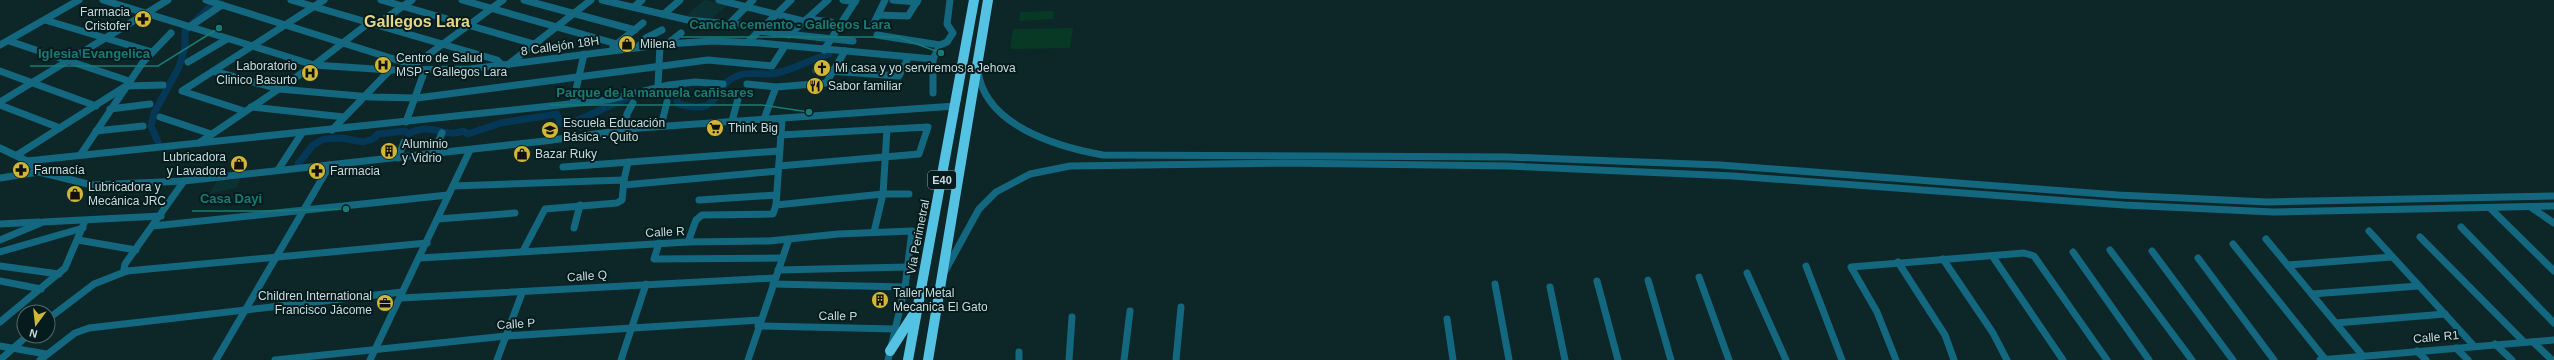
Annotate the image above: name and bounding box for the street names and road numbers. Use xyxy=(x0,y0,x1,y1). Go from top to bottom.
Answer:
street label: 8 Callejón 18H xyxy=(520,34,600,58)
road number: E40 xyxy=(928,171,956,189)
street label: Vía Perimetral xyxy=(904,198,932,276)
street label: Calle R xyxy=(645,224,685,240)
street label: Calle Q xyxy=(567,268,607,284)
street label: Calle P xyxy=(819,309,857,323)
street label: Calle P xyxy=(496,316,536,332)
street label: Calle R1 xyxy=(2412,328,2460,346)

